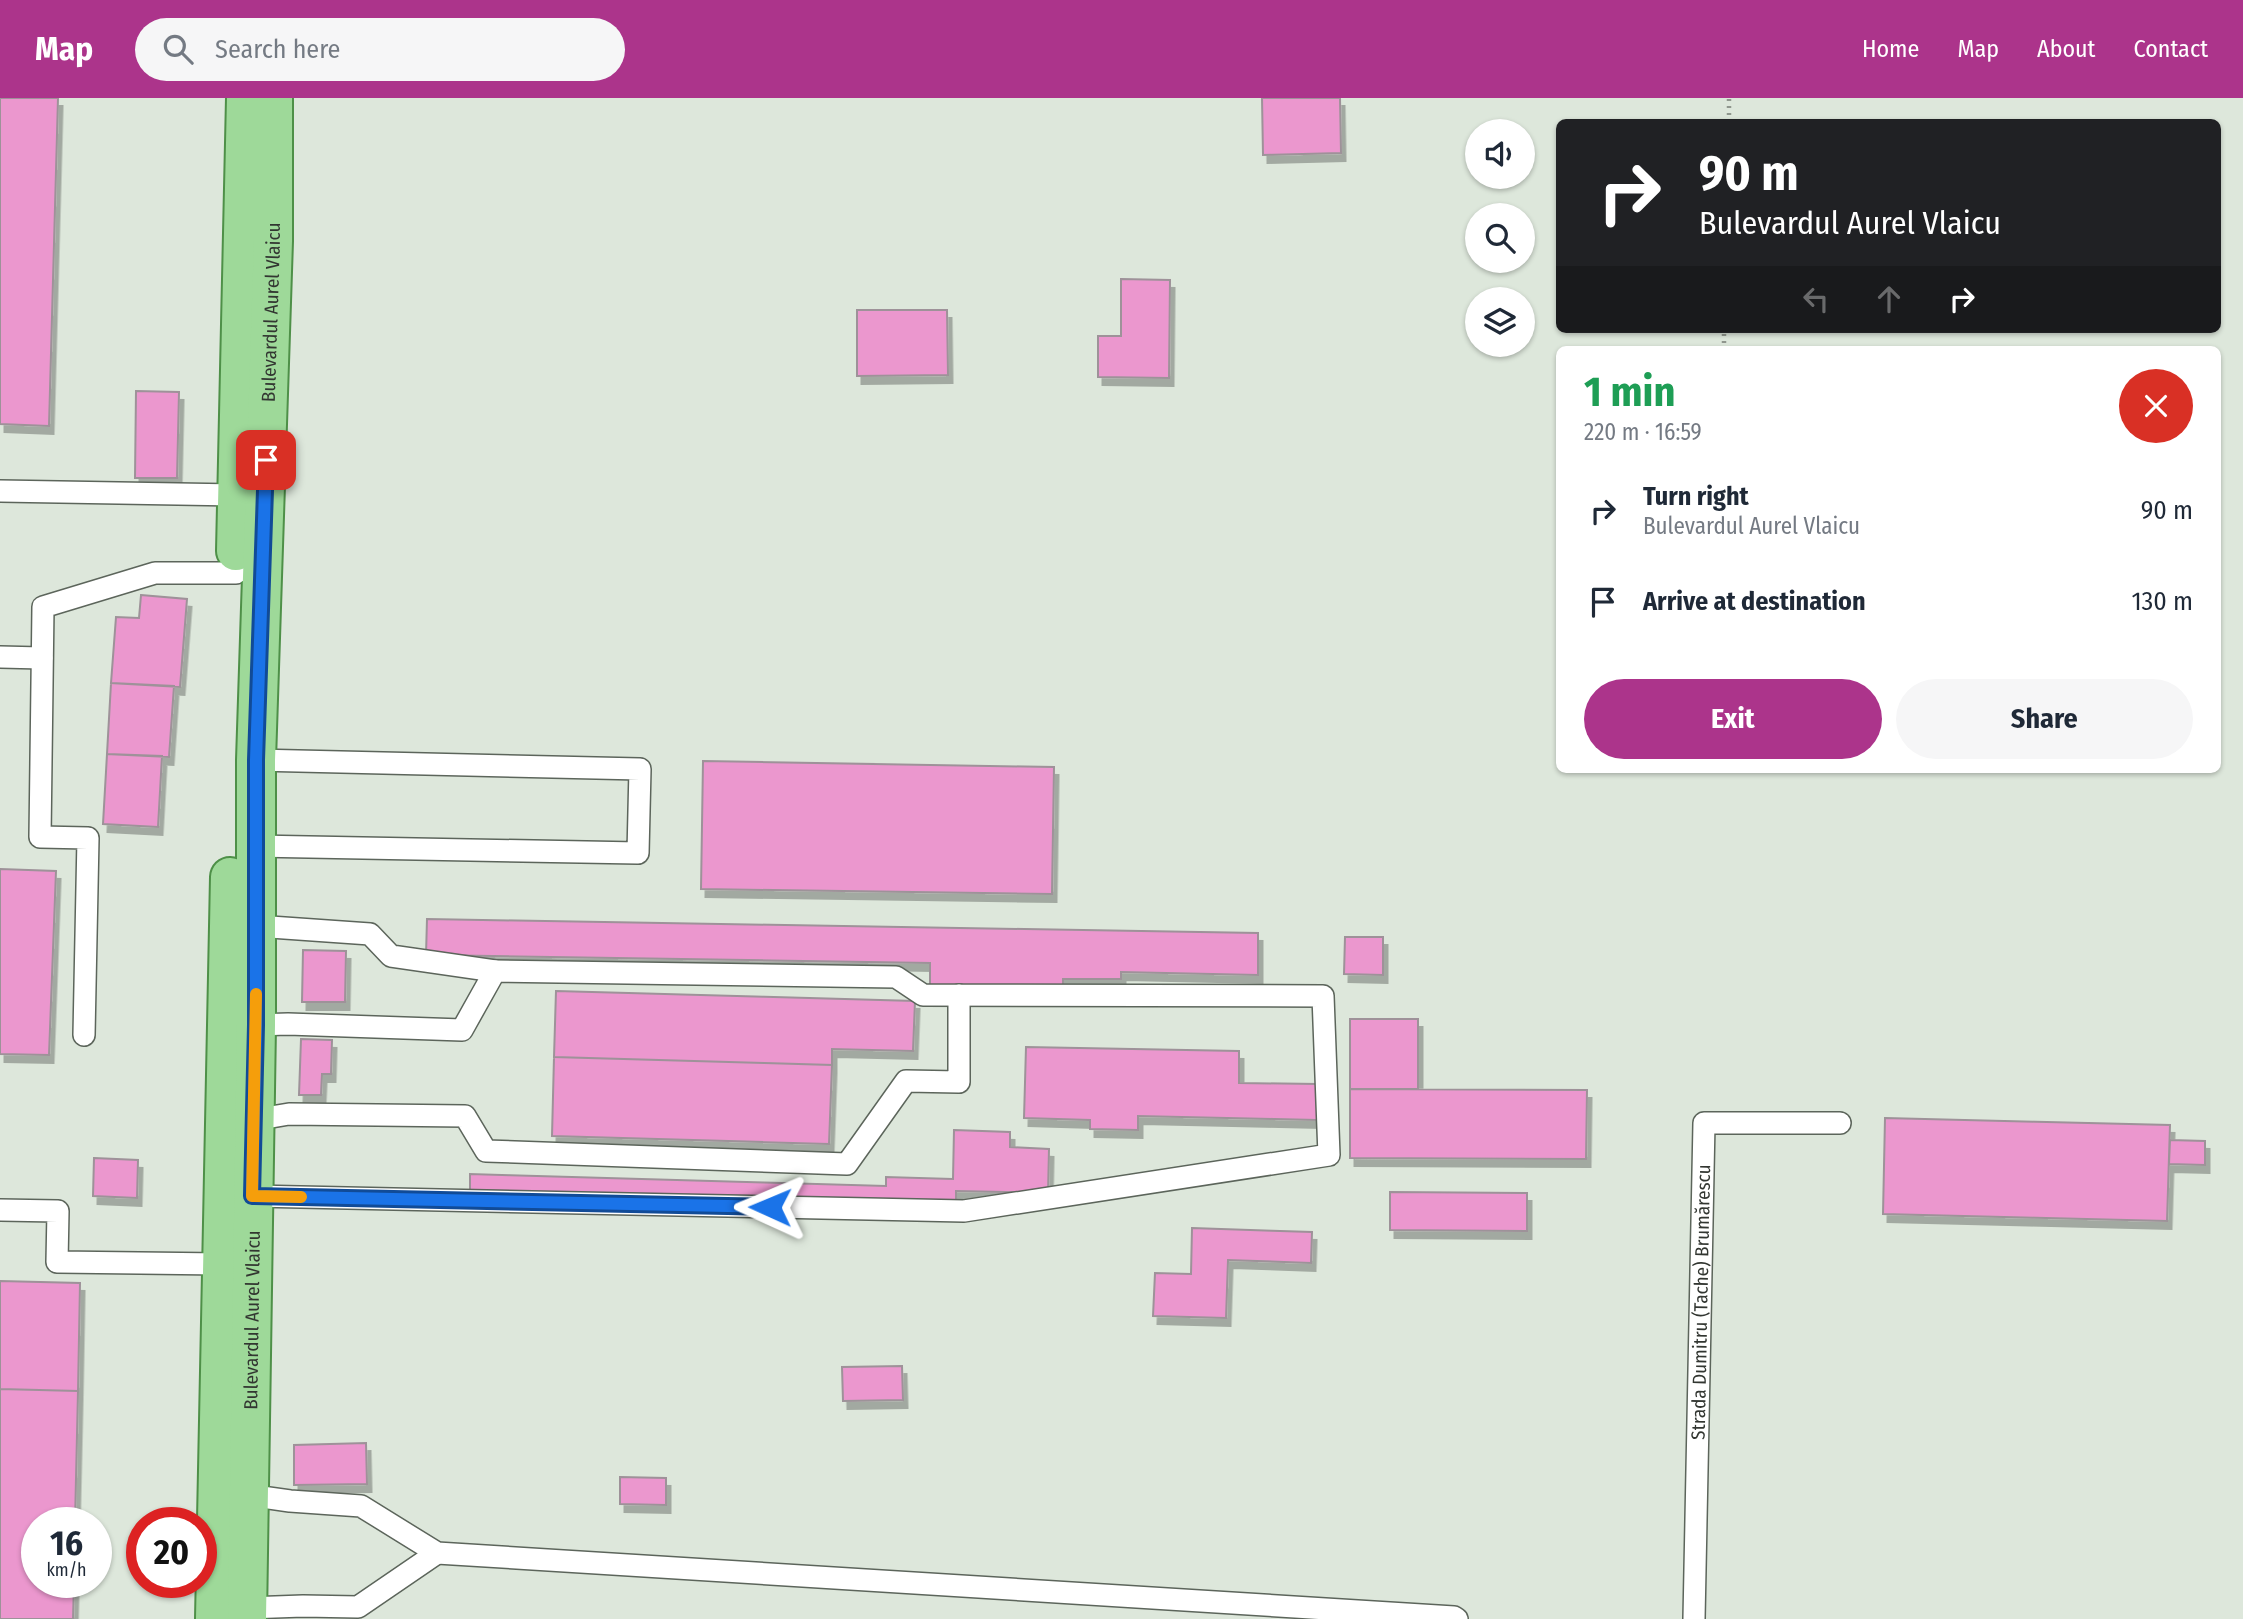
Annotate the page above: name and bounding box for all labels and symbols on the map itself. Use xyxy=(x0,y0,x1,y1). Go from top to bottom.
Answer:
street label: Bulevardul Aurel Vlaicu xyxy=(256,223,285,402)
pin xyxy=(236,430,296,490)
street label: Strada Dumitru (Tache) Brumărescu xyxy=(1686,1164,1715,1440)
position arrow xyxy=(733,1170,807,1244)
street label: Bulevardul Aurel Vlaicu xyxy=(239,1230,264,1410)
speed limit sign: 20 xyxy=(126,1507,217,1598)

